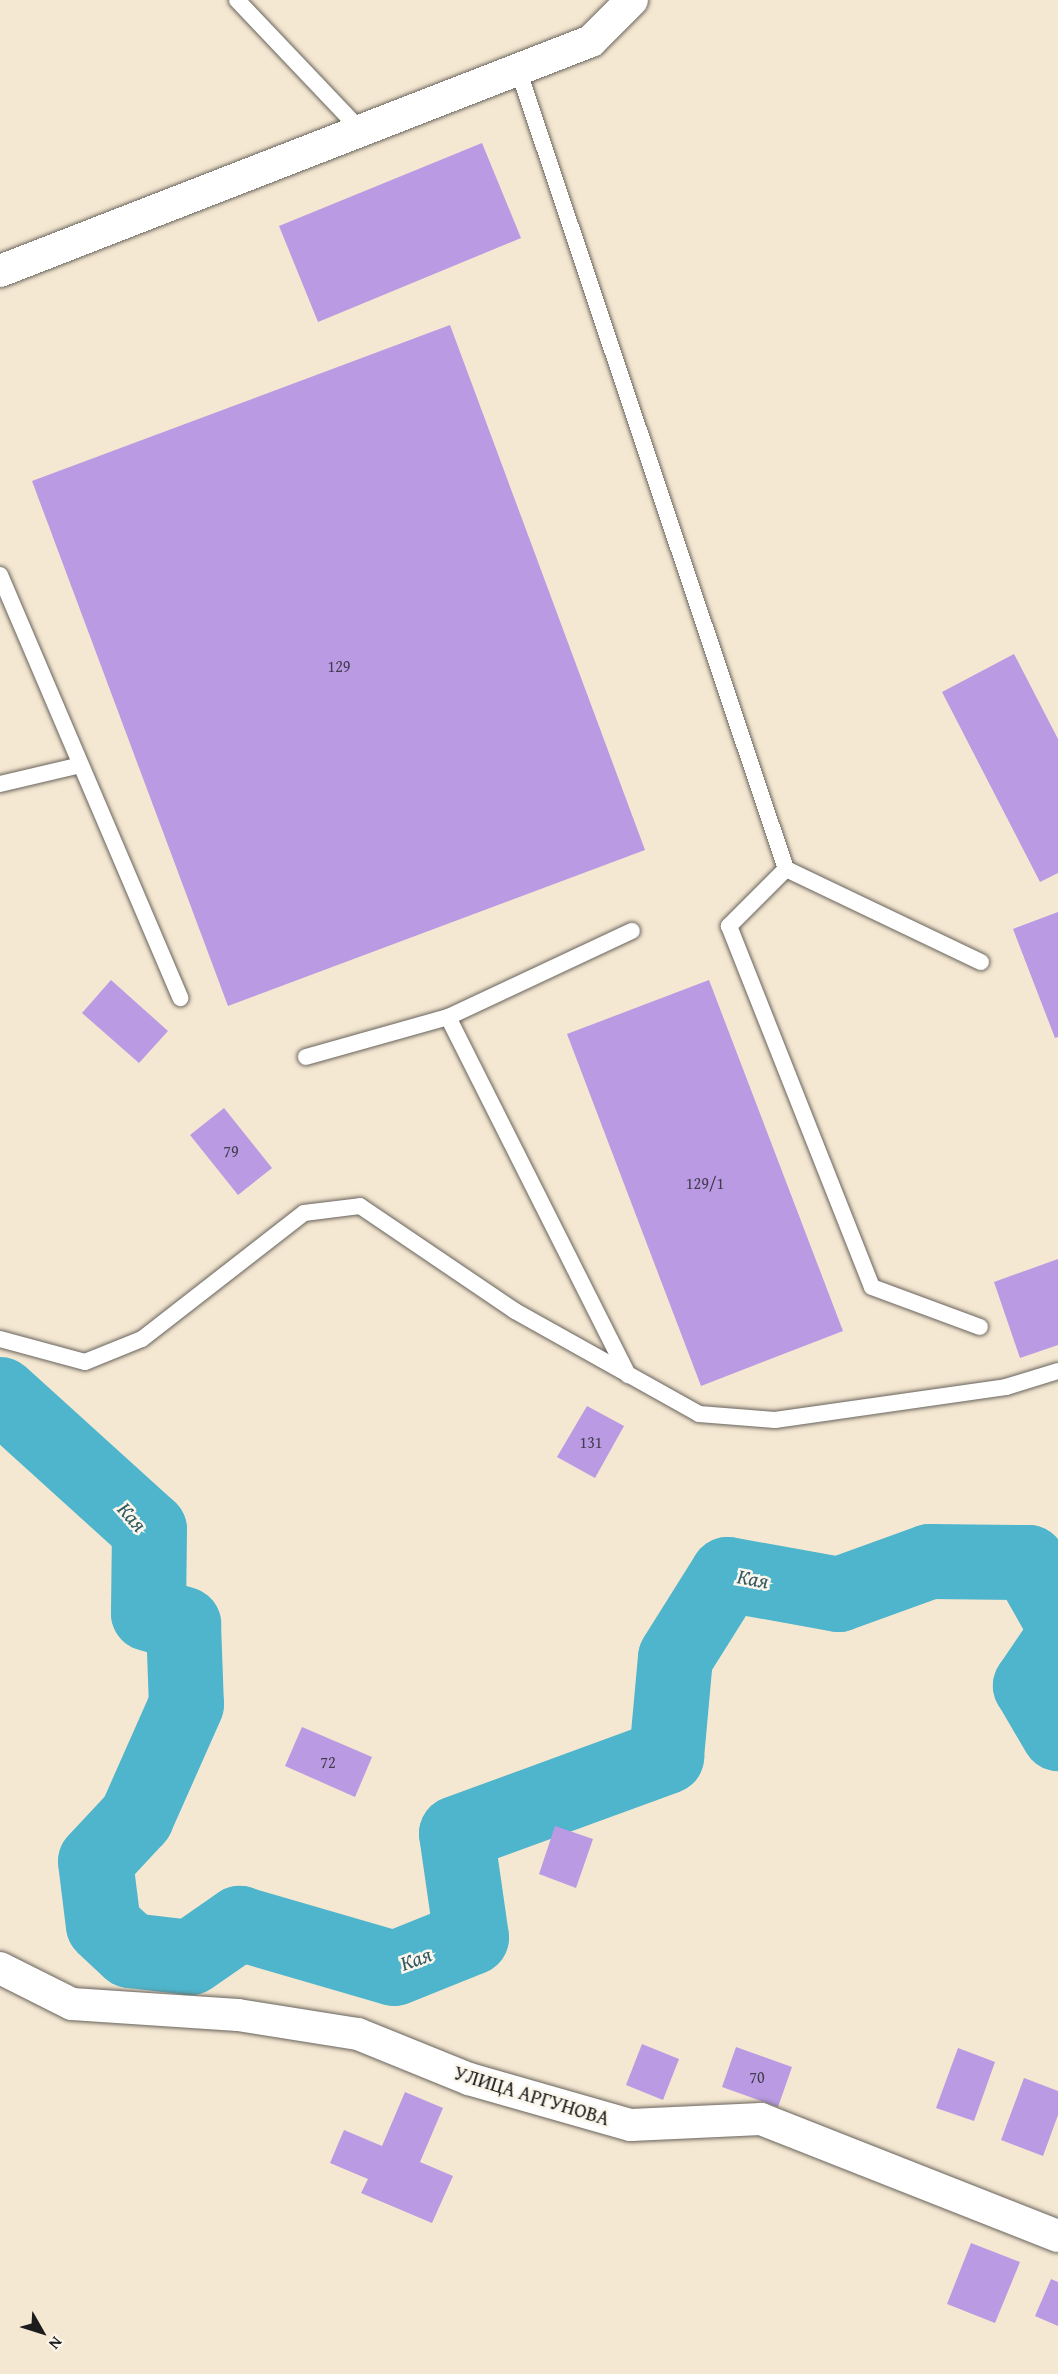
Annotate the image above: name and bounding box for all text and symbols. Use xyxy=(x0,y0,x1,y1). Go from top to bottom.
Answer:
house number: 129 xyxy=(327,656,351,676)
house number: 79 xyxy=(223,1141,239,1161)
house number: 129/1 xyxy=(686,1173,724,1193)
house number: 131 xyxy=(579,1432,603,1452)
water label: Кая xyxy=(112,1497,152,1537)
water label: Кая xyxy=(735,1564,771,1594)
house number: 72 xyxy=(320,1752,336,1772)
water label: Кая xyxy=(397,1942,435,1976)
street label: УЛИЦА АРГУНОВА xyxy=(451,2060,613,2130)
house number: 70 xyxy=(749,2067,765,2087)
north arrow xyxy=(12,2302,72,2362)
text: N xyxy=(43,2332,69,2355)

